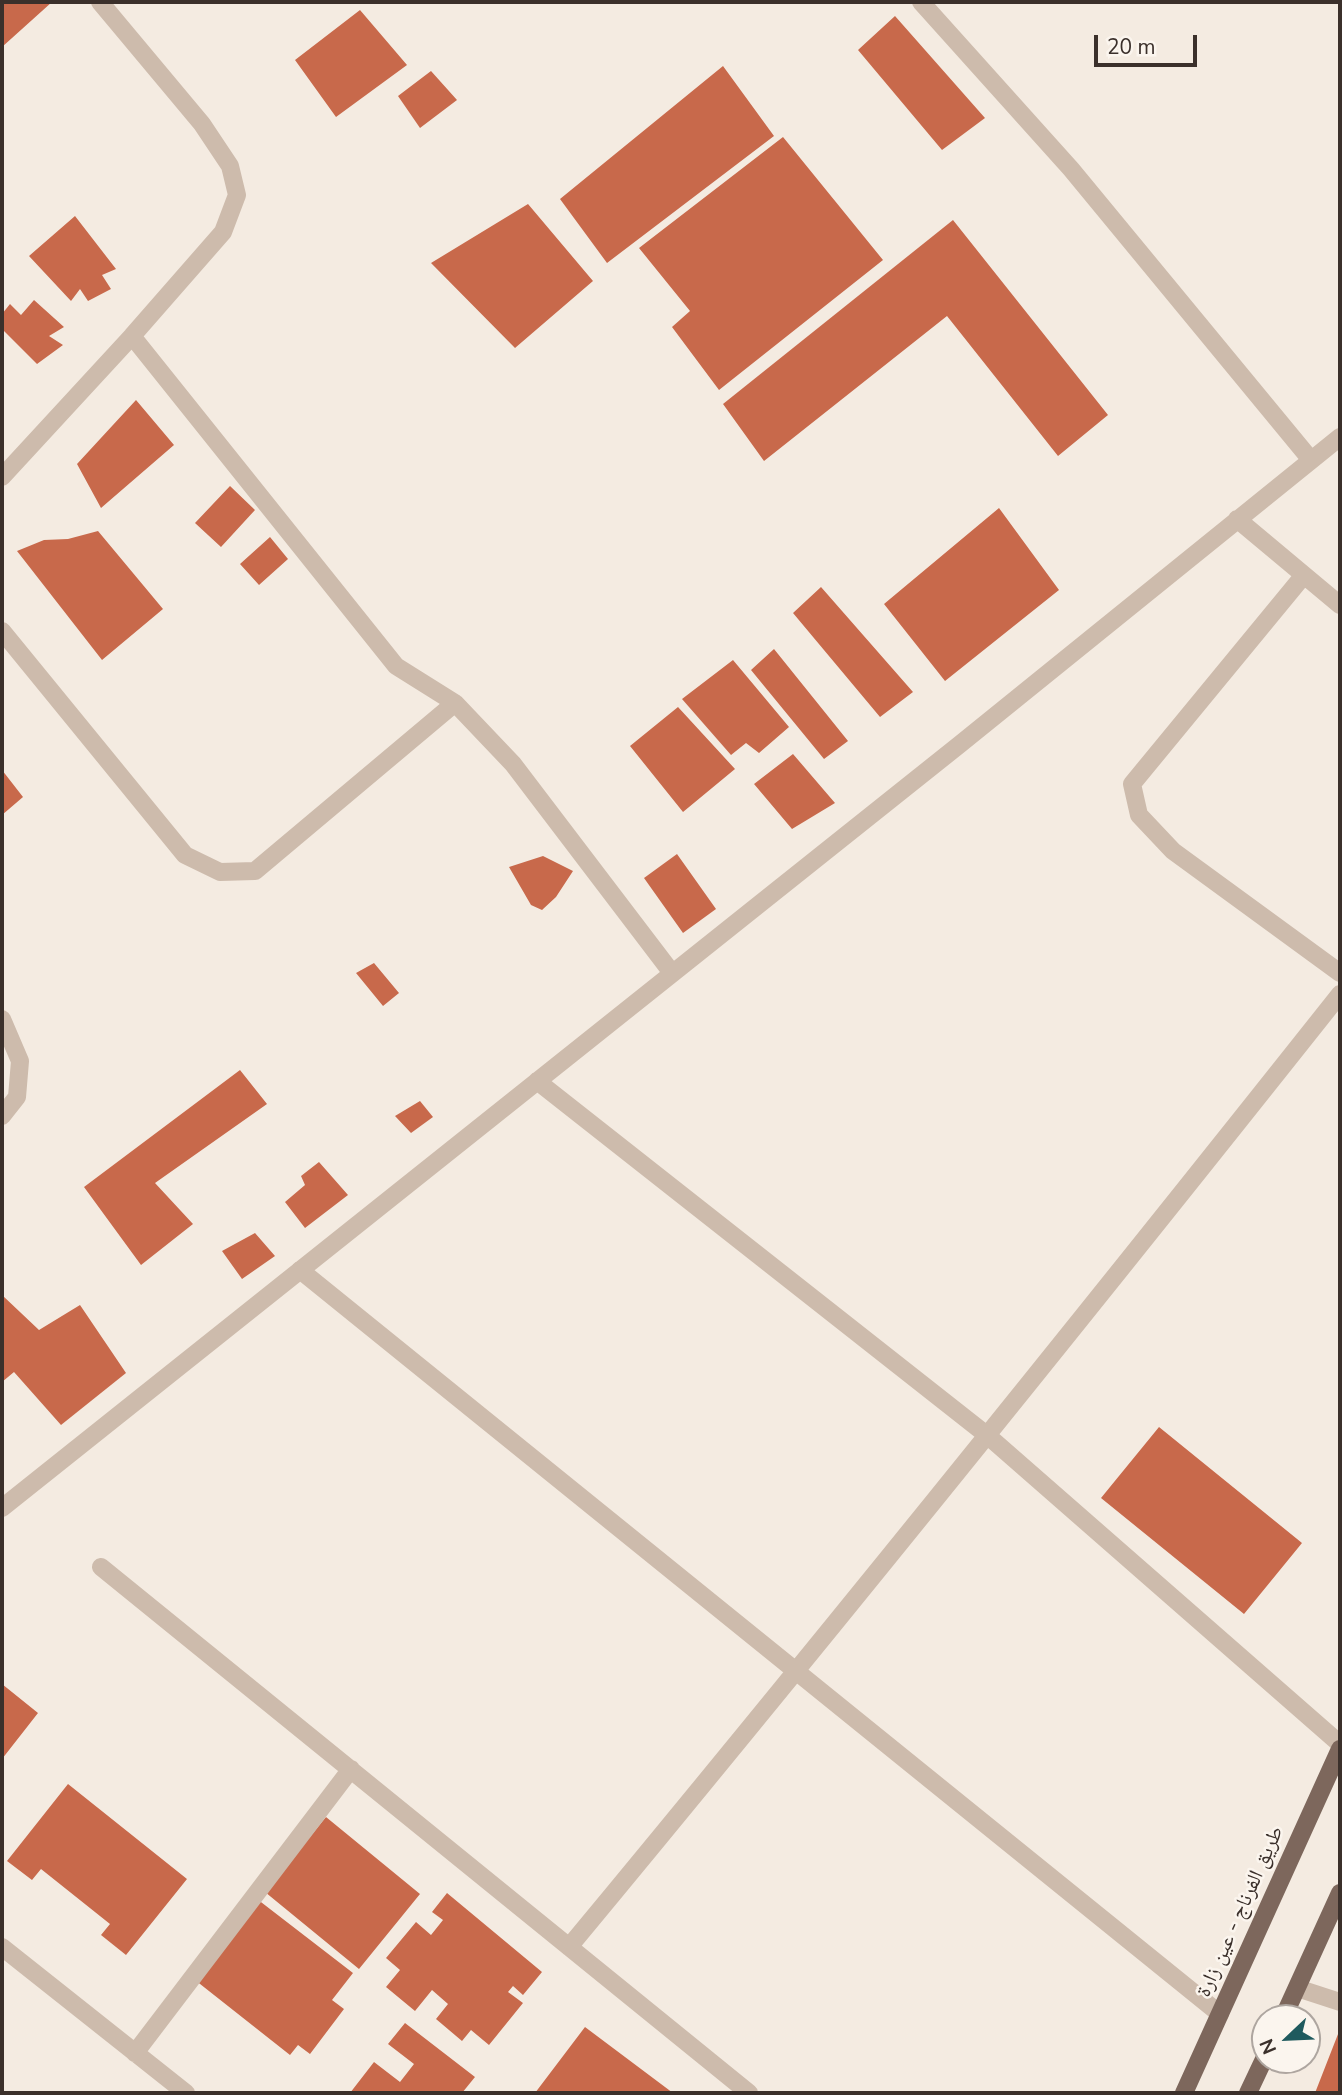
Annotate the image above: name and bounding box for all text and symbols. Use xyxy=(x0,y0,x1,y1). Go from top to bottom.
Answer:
scale bar xyxy=(1097,21,1200,65)
text: 20 m xyxy=(1107,33,1156,61)
street label: طريق الفرناج - عين زارة xyxy=(1192,1823,1290,2001)
north arrow xyxy=(1251,2004,1321,2074)
text: N xyxy=(1254,2035,1283,2058)

